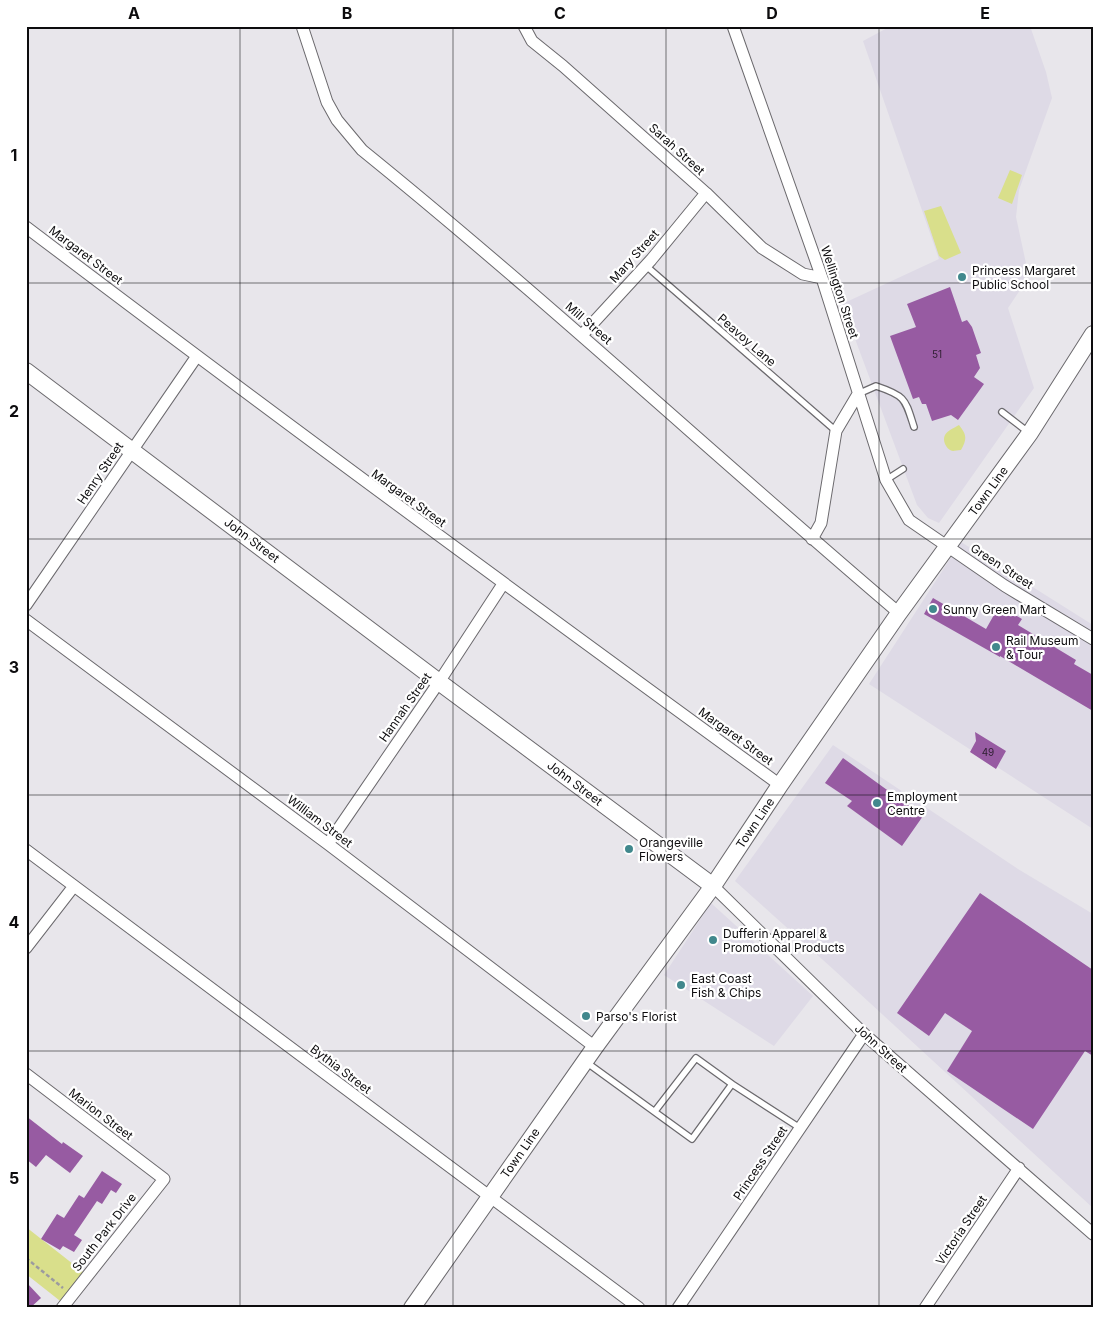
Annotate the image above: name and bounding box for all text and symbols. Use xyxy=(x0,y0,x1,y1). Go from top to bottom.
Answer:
text: A xyxy=(128,3,140,23)
text: B xyxy=(342,3,352,23)
text: C xyxy=(554,3,566,23)
text: D xyxy=(766,3,778,23)
text: E xyxy=(980,3,990,23)
street label: Sarah Street xyxy=(646,120,708,178)
text: 1 xyxy=(11,145,17,165)
street label: Margaret Street xyxy=(46,222,126,288)
street label: Mary Street xyxy=(606,226,662,286)
street label: Wellington Street xyxy=(818,244,862,340)
place label: Princess Margaret Public School xyxy=(972,263,1076,292)
marker: Princess Margaret Public School xyxy=(956,271,968,283)
street label: Mill Street xyxy=(563,299,615,347)
street label: Peavoy Lane xyxy=(715,311,779,369)
house number: 51 xyxy=(932,348,942,360)
text: 2 xyxy=(9,401,19,421)
street label: Henry Street xyxy=(74,439,126,507)
street label: Town Line xyxy=(965,463,1011,519)
street label: Margaret Street xyxy=(369,466,449,530)
street label: John Street xyxy=(221,514,283,566)
street label: Green Street xyxy=(968,540,1036,592)
place label: Sunny Green Mart xyxy=(943,602,1046,617)
marker: Sunny Green Mart xyxy=(927,603,939,615)
place label: Rail Museum & Tour xyxy=(1006,633,1078,662)
marker: Rail Museum & Tour xyxy=(990,641,1002,653)
text: 3 xyxy=(9,657,19,677)
street label: Hannah Street xyxy=(376,670,434,744)
street label: Margaret Street xyxy=(696,704,776,768)
house number: 49 xyxy=(982,746,994,758)
street label: John Street xyxy=(544,757,606,809)
place label: Employment Centre xyxy=(887,789,957,818)
street label: William Street xyxy=(284,792,356,850)
street label: Town Line xyxy=(733,795,777,851)
marker: Employment Centre xyxy=(871,797,883,809)
place label: Orangeville Flowers xyxy=(639,835,703,864)
marker: Orangeville Flowers xyxy=(623,843,635,855)
text: 4 xyxy=(9,912,20,932)
place label: Dufferin Apparel & Promotional Products xyxy=(723,926,845,955)
marker: Dufferin Apparel & Promotional Products xyxy=(707,934,719,946)
place label: East Coast Fish & Chips xyxy=(691,971,761,1000)
marker: East Coast Fish & Chips xyxy=(675,979,687,991)
place label: Parso's Florist xyxy=(596,1009,677,1024)
marker: Parso's Florist xyxy=(580,1010,592,1022)
street label: John Street xyxy=(852,1021,910,1076)
street label: Bythia Street xyxy=(307,1041,375,1097)
street label: Marion Street xyxy=(66,1085,136,1143)
street label: Princess Street xyxy=(730,1123,790,1203)
street label: Town Line xyxy=(497,1125,543,1181)
text: 5 xyxy=(9,1168,19,1188)
street label: South Park Drive xyxy=(69,1190,139,1274)
street label: Victoria Street xyxy=(932,1192,990,1268)

